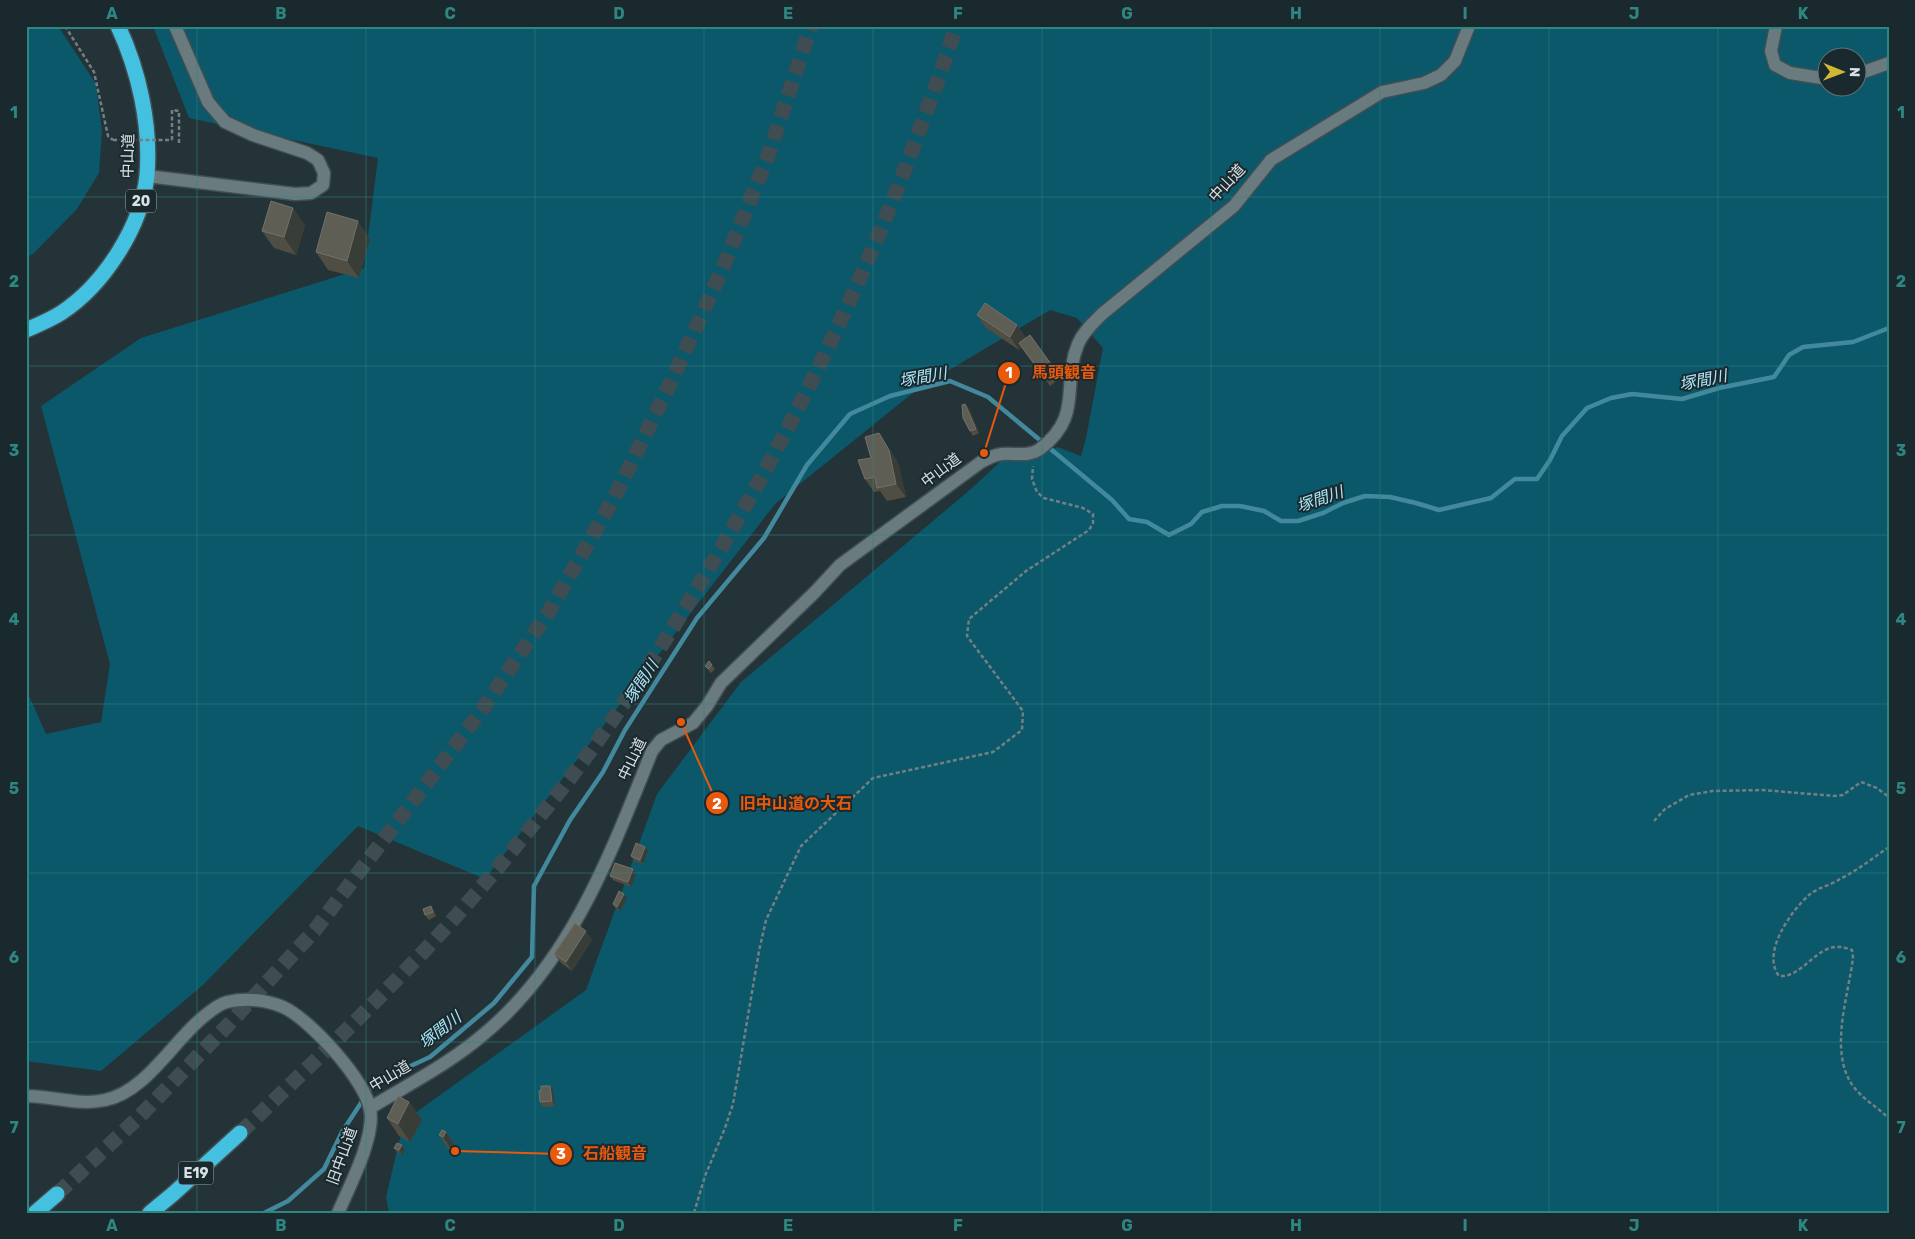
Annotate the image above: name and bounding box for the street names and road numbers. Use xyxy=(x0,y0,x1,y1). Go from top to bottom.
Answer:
street label: 中山道 xyxy=(119,133,137,179)
street label: 中山道 xyxy=(1205,160,1249,206)
road number: 20 xyxy=(126,190,156,212)
street label: 中山道 xyxy=(918,449,964,491)
street label: 中山道 xyxy=(614,735,650,783)
street label: 中山道 xyxy=(366,1057,414,1095)
street label: 旧中山道 xyxy=(323,1125,361,1187)
road number: E19 xyxy=(178,1162,214,1184)

